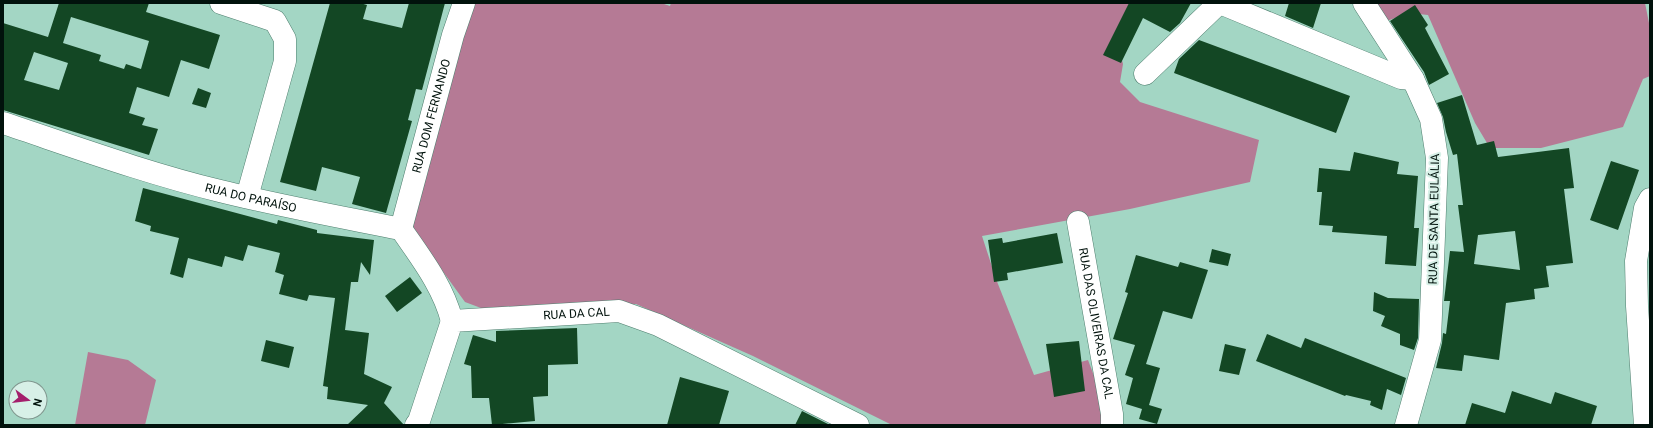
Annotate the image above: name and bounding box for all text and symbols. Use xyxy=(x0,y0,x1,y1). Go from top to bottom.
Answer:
street label: RUA DOM FERNANDO xyxy=(409,57,453,175)
street label: RUA DE SANTA EULÁLIA xyxy=(1425,153,1442,285)
street label: RUA DO PARAÍSO xyxy=(203,181,298,215)
street label: RUA DAS OLIVEIRAS DA CAL xyxy=(1076,247,1116,401)
street label: RUA DA CAL xyxy=(543,305,611,323)
north arrow xyxy=(8,380,48,420)
text: N xyxy=(30,397,44,408)

